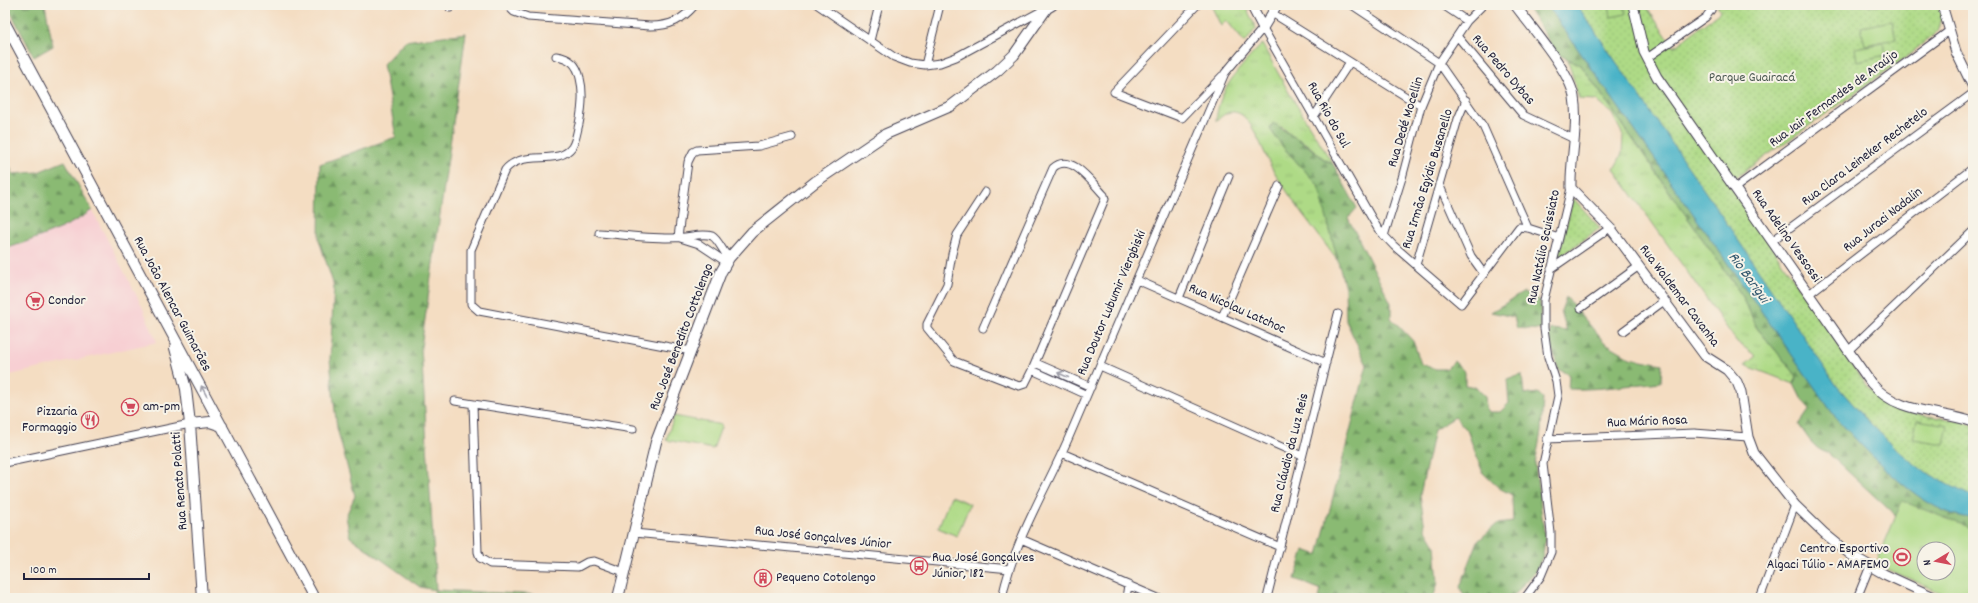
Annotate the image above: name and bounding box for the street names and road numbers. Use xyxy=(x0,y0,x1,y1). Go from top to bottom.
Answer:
street label: Rua Pedro Dybas xyxy=(1467,30,1539,110)
street label: Rua Jair Fernandes de Araújo xyxy=(1765,45,1903,153)
street label: Rua Dedé Mocellin xyxy=(1383,74,1429,170)
street label: Rua Rio do Sul xyxy=(1302,78,1355,152)
street label: Rua Clara Leineker Rechetelo xyxy=(1798,103,1932,211)
street label: Rua Irmão Egýdio Busanello xyxy=(1397,106,1459,252)
street label: Rua Juraci Nadalin xyxy=(1839,183,1927,257)
street label: Rua Adelino Vessossi xyxy=(1746,185,1826,287)
street label: Rua Natálio Scuissiato xyxy=(1522,188,1566,306)
street label: Rua Doutor Lubumir Viergbiski xyxy=(1072,227,1152,379)
street label: Rua João Alencar Guimarães xyxy=(128,233,216,375)
street label: Rua Waldemar Cavanha xyxy=(1634,241,1724,352)
street label: Rua José Benedito Cottolengo xyxy=(645,260,719,414)
street label: Rua Nicolau Latchoc xyxy=(1185,279,1289,340)
street label: Rua Cláudio da Luz Reis xyxy=(1265,391,1315,515)
street label: Rua Mário Rosa xyxy=(1606,411,1688,433)
street label: Rua Renato Polatti xyxy=(167,431,193,531)
street label: Rua José Gonçalves Júnior xyxy=(754,521,893,555)

